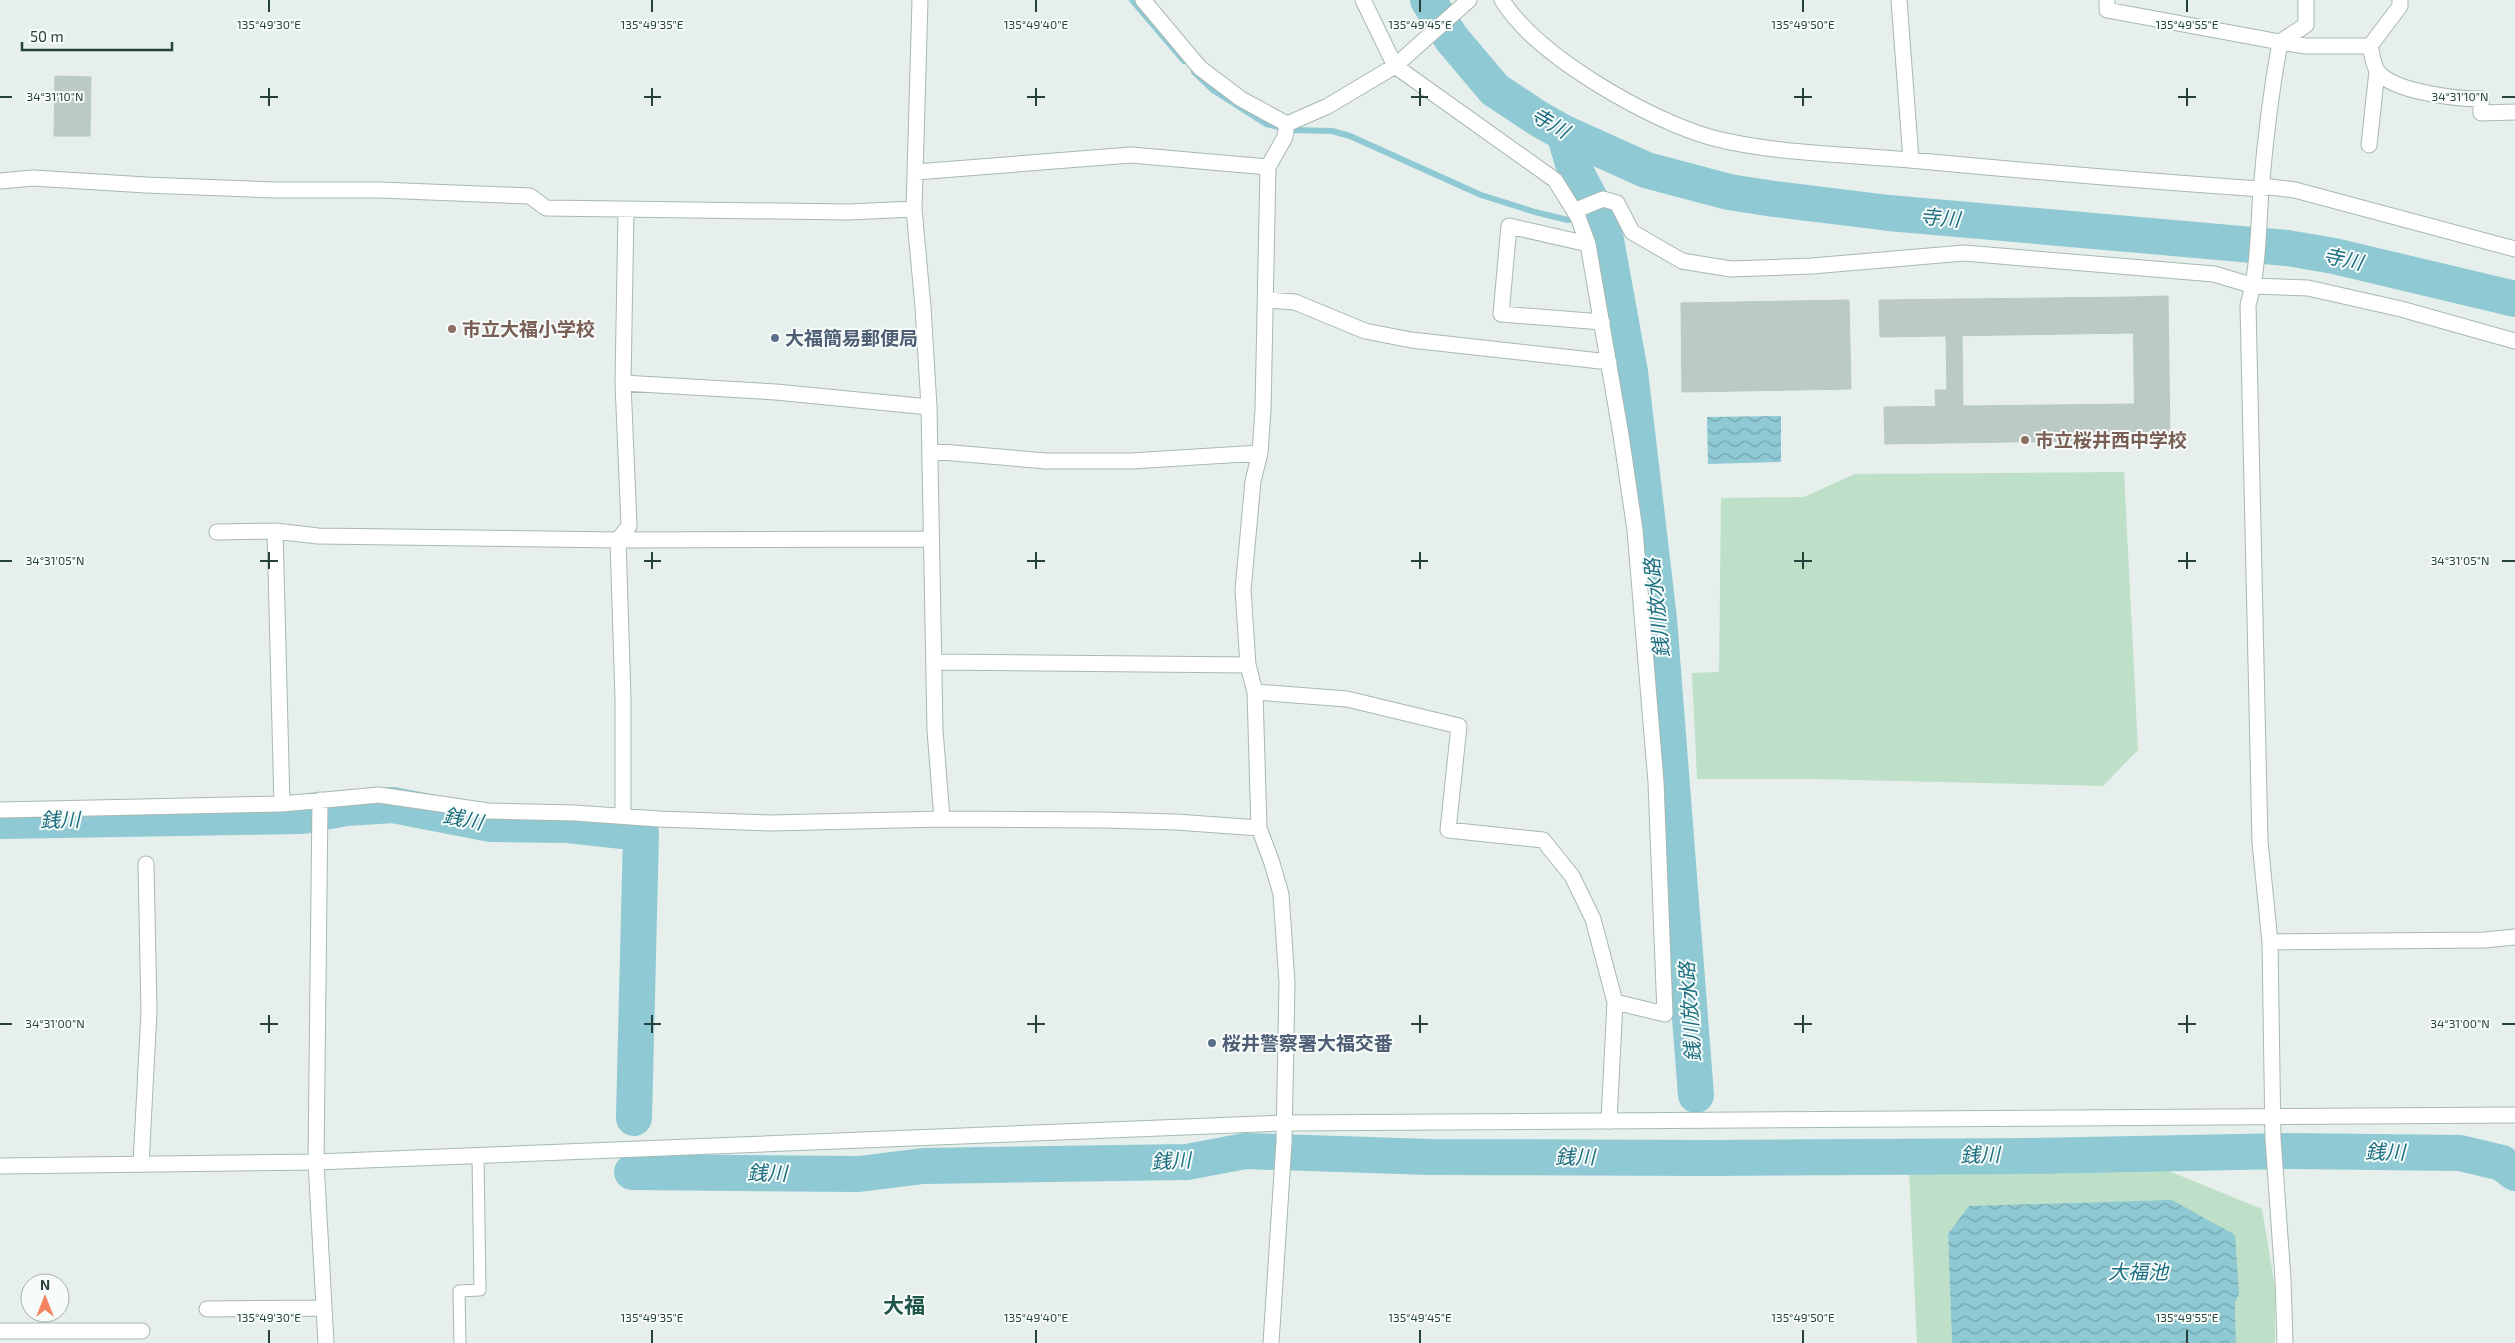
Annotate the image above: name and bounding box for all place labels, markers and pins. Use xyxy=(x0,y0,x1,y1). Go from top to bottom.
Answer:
place label: 市立大福小学校 xyxy=(462,317,595,340)
marker: 市立大福小学校 xyxy=(446,323,458,335)
place label: 大福簡易郵便局 xyxy=(785,326,918,349)
marker: 大福簡易郵便局 xyxy=(769,332,781,344)
place label: 市立桜井西中学校 xyxy=(2035,428,2187,451)
marker: 市立桜井西中学校 xyxy=(2019,434,2031,446)
place label: 桜井警察署大福交番 xyxy=(1222,1031,1393,1054)
marker: 桜井警察署大福交番 xyxy=(1206,1037,1218,1049)

